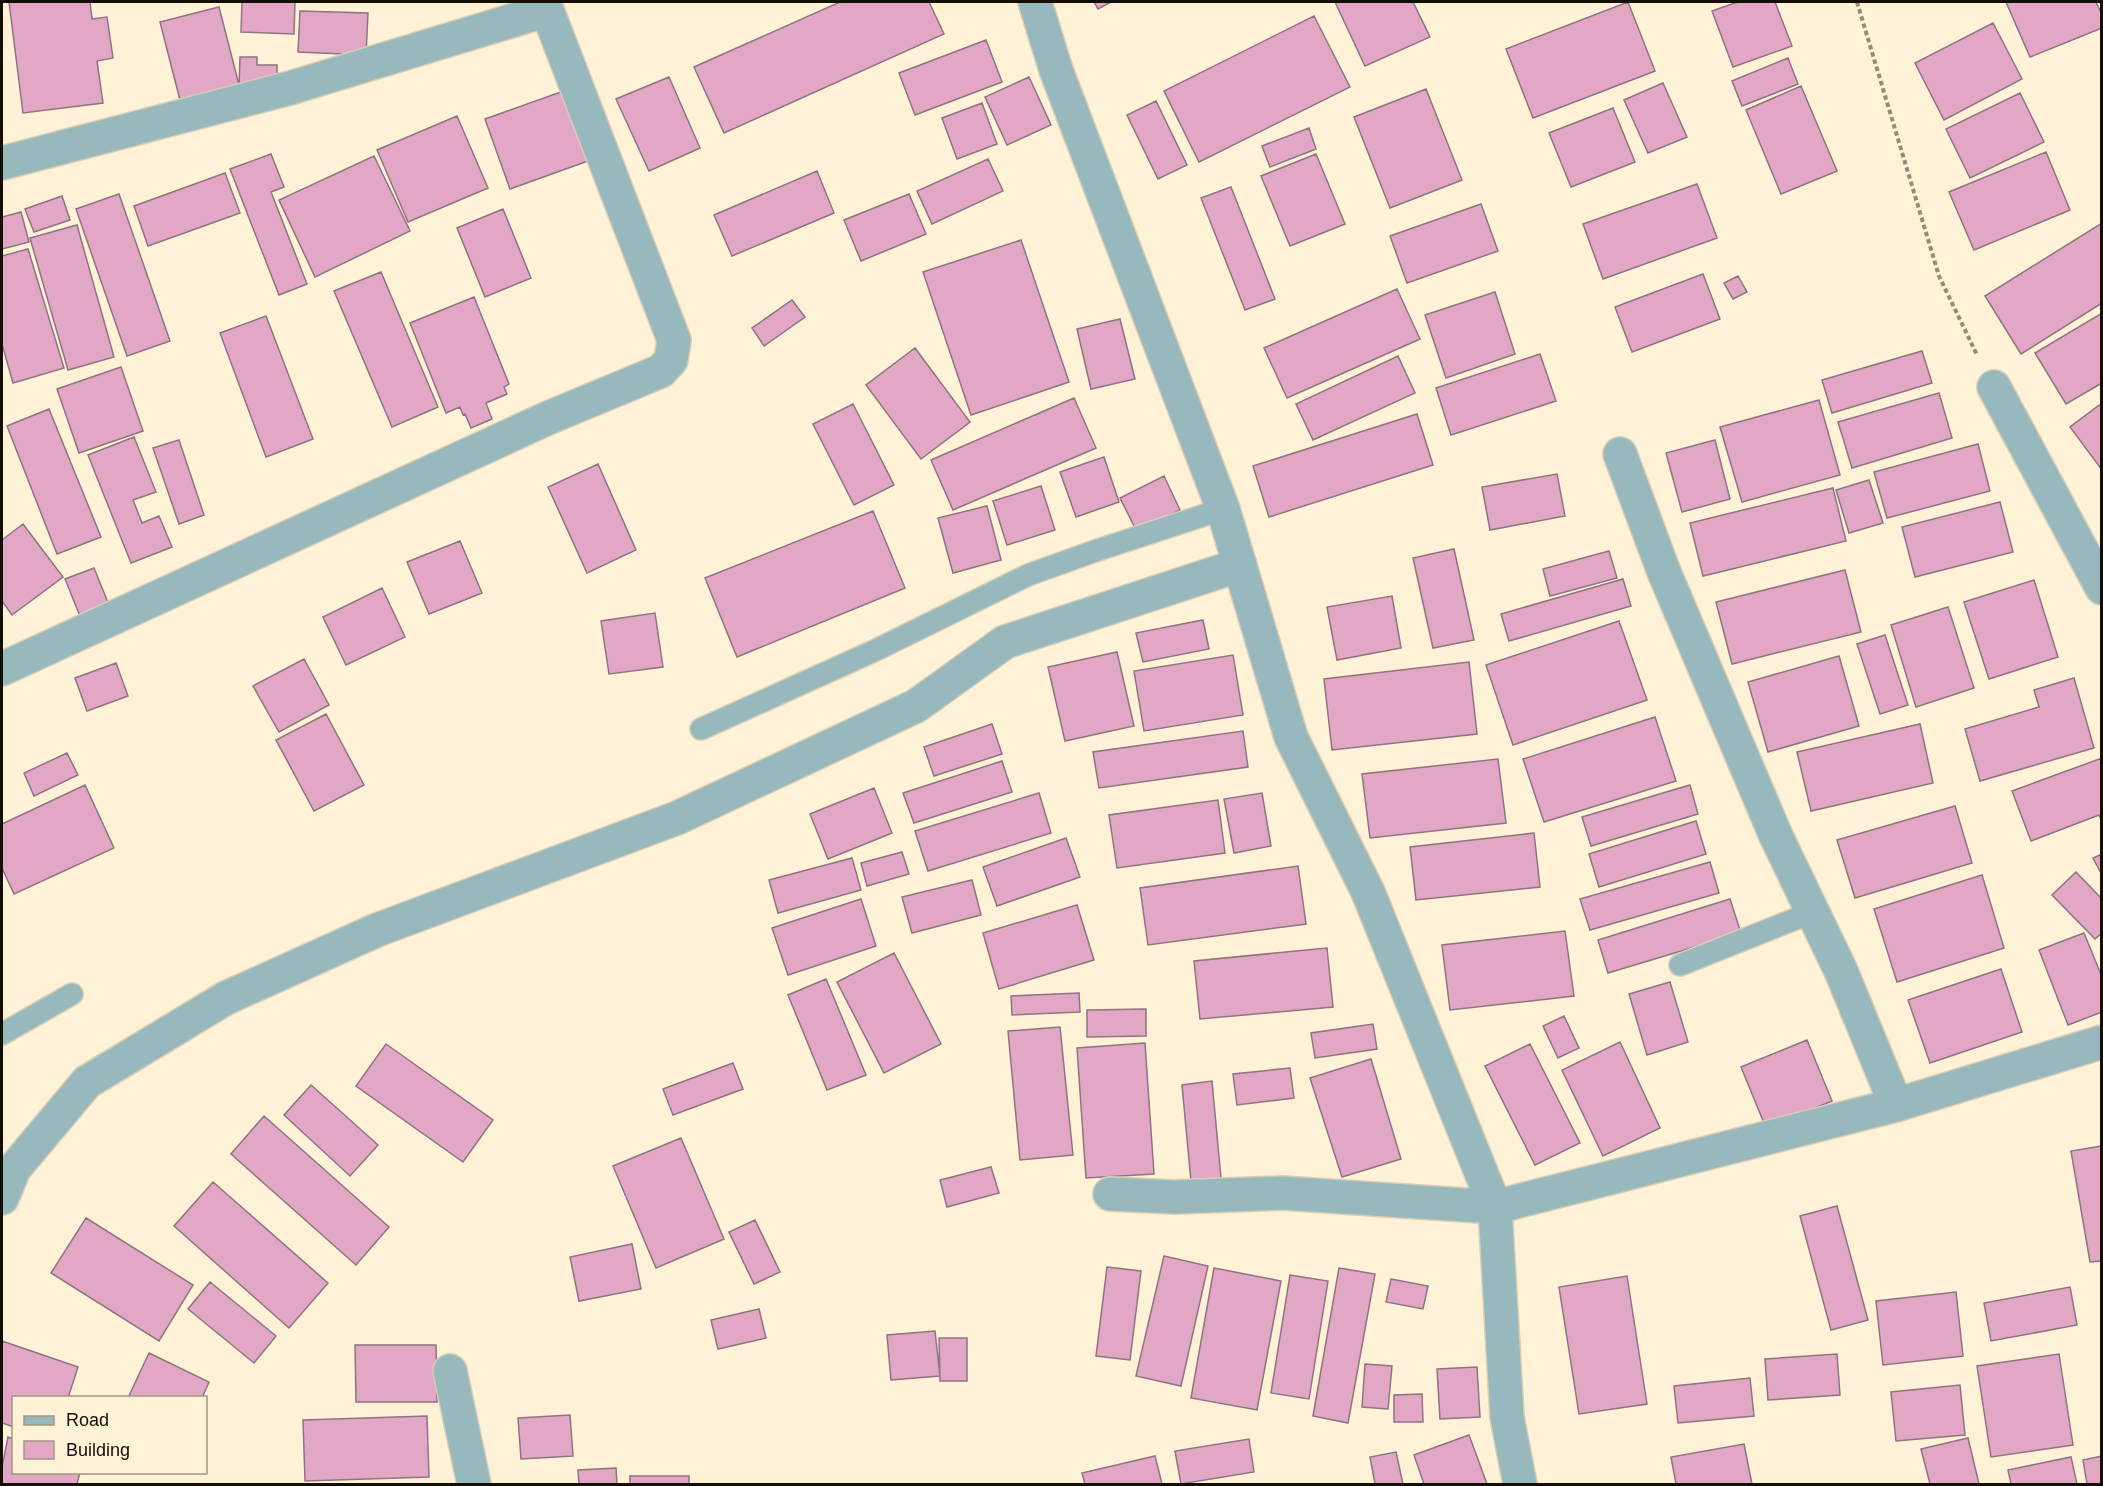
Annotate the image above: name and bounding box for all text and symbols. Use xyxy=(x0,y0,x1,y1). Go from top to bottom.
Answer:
legend xyxy=(12,1396,207,1474)
text: Road xyxy=(66,1410,109,1430)
text: Building xyxy=(66,1440,130,1460)

